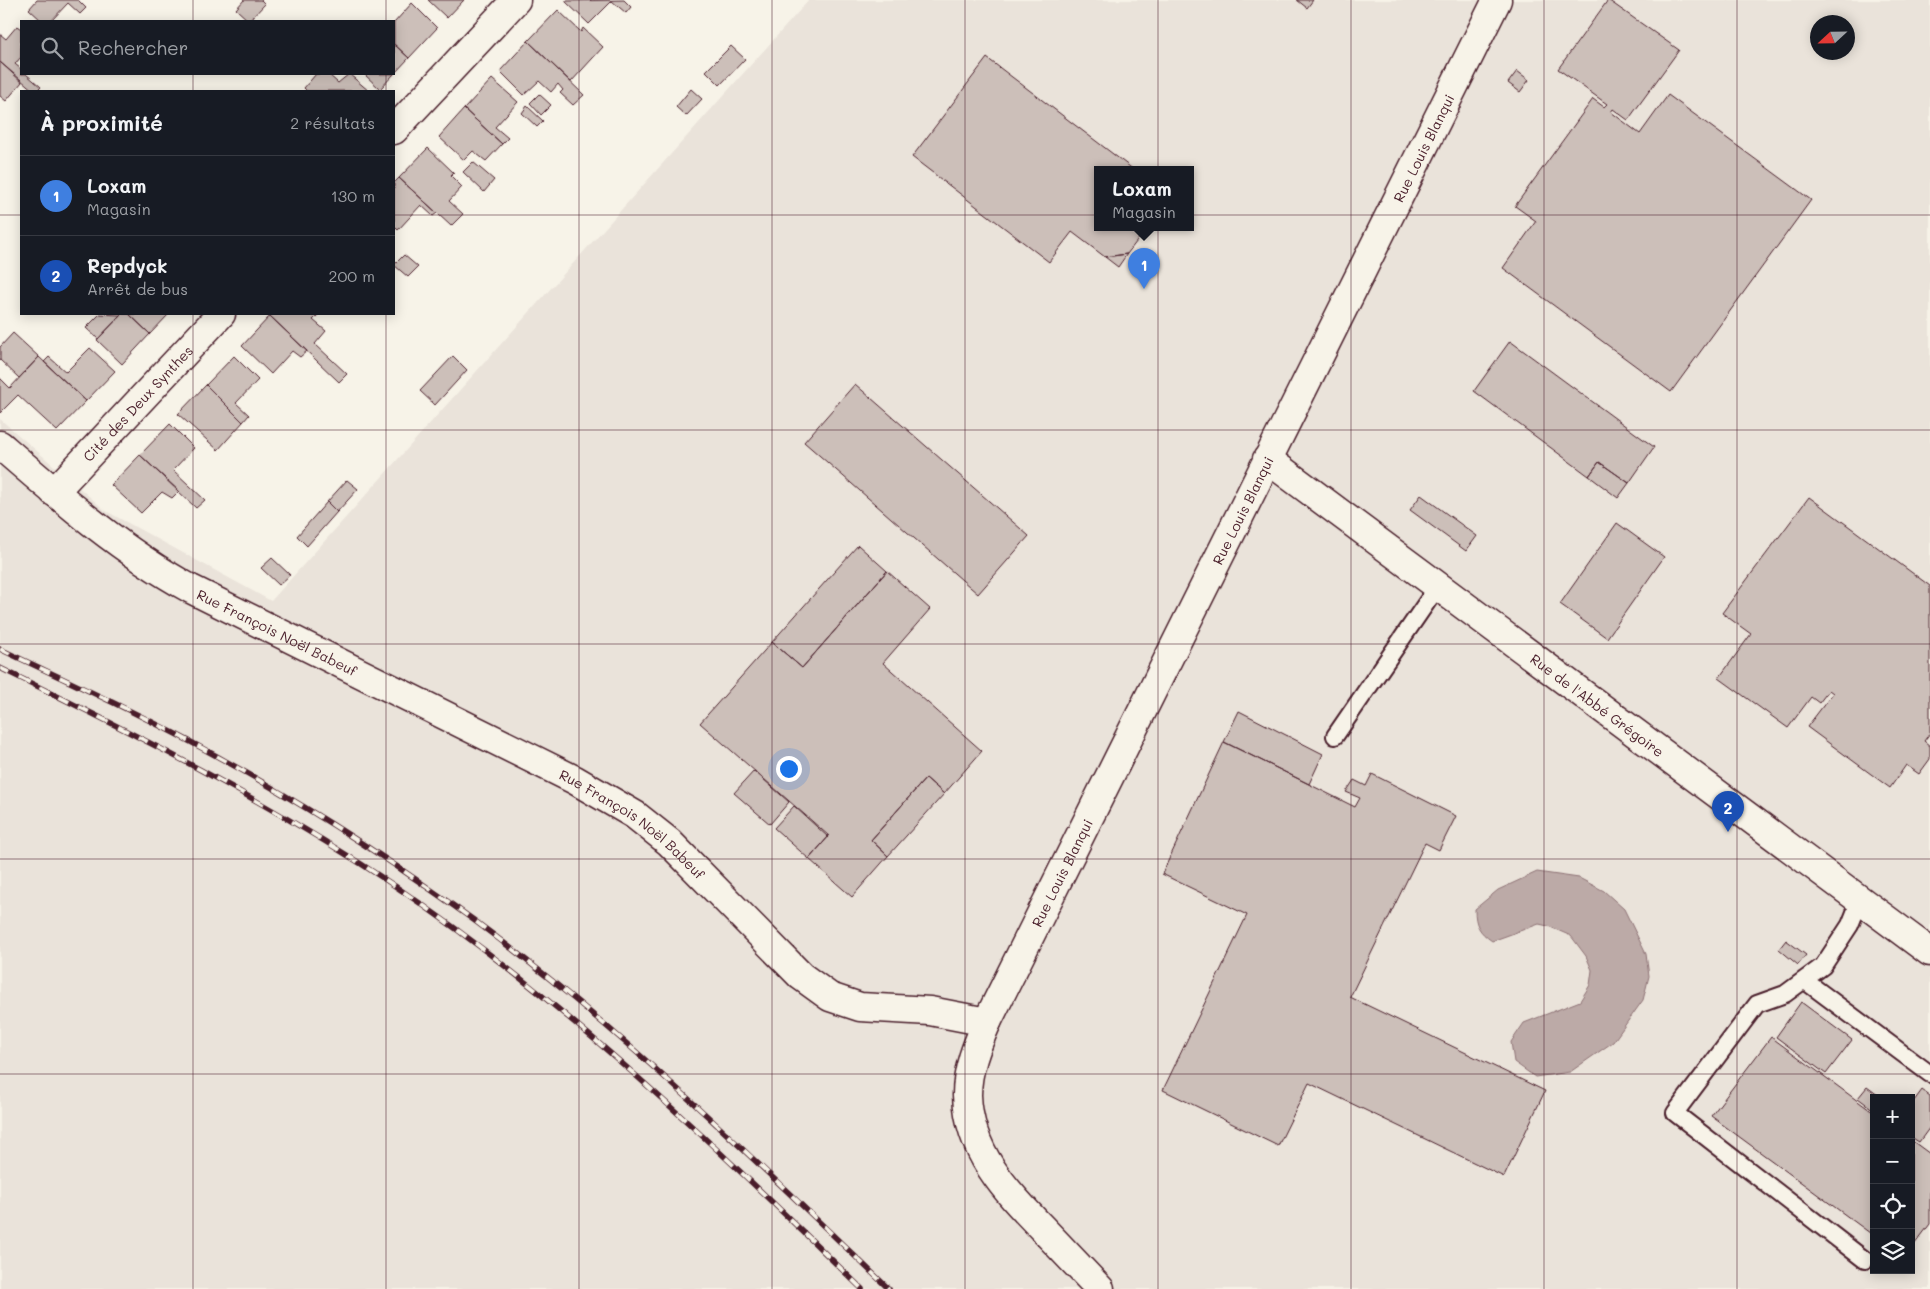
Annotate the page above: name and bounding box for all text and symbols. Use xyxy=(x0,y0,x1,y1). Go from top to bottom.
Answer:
north arrow xyxy=(1810,15,1855,60)
search box xyxy=(20,20,395,75)
icon: search xyxy=(38,34,66,62)
text: Rechercher xyxy=(78,35,188,60)
street label: Rue Louis Blanqui xyxy=(1388,91,1458,205)
text: À proximité xyxy=(40,109,163,136)
text: 2 résultats xyxy=(290,112,375,133)
popup xyxy=(1094,166,1194,231)
text: Loxam xyxy=(87,173,146,198)
text: Loxam xyxy=(1112,176,1172,201)
text: 1 xyxy=(52,185,60,206)
text: 130 m xyxy=(331,185,375,206)
text: Magasin xyxy=(87,198,151,219)
text: Magasin xyxy=(1112,201,1176,222)
pin: 1 xyxy=(1128,248,1160,289)
text: Repdyck xyxy=(87,253,167,278)
text: 2 xyxy=(52,265,60,286)
text: 200 m xyxy=(328,265,375,286)
text: Arrêt de bus xyxy=(87,278,188,299)
street label: Cité des Deux Synthes xyxy=(78,341,197,465)
street label: Rue Louis Blanqui xyxy=(1207,453,1277,567)
street label: Rue François Noël Babeuf xyxy=(194,584,361,680)
street label: Rue de l'Abbé Grégoire xyxy=(1527,649,1668,761)
your location xyxy=(776,756,802,782)
street label: Rue François Noël Babeuf xyxy=(556,764,710,883)
pin: 2 xyxy=(1712,791,1744,832)
street label: Rue Louis Blanqui xyxy=(1027,815,1096,930)
map controls xyxy=(1870,1094,1915,1274)
button: + xyxy=(1870,1094,1915,1139)
button: − xyxy=(1870,1139,1915,1184)
button: locate xyxy=(1870,1184,1915,1229)
button: layers xyxy=(1870,1229,1915,1274)

